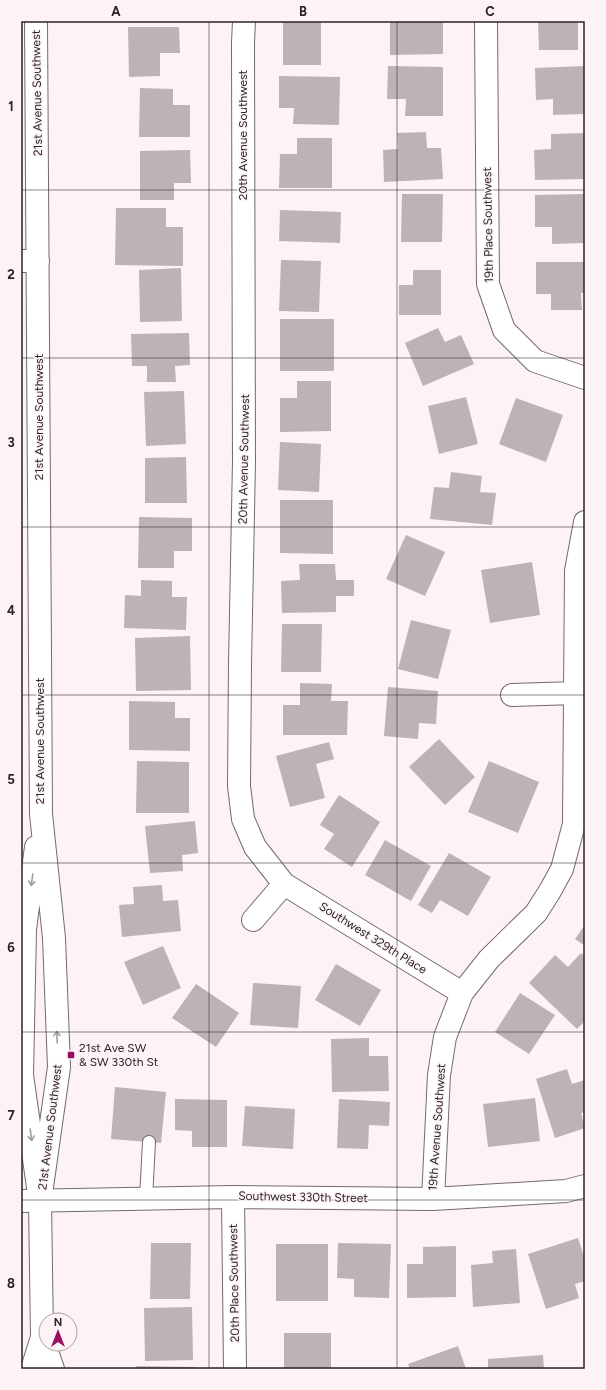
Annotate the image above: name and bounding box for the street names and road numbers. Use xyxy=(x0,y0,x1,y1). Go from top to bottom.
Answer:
street label: 21st Avenue Southwest xyxy=(29,29,45,156)
street label: 20th Avenue Southwest xyxy=(236,69,250,200)
street label: 19th Place Southwest xyxy=(480,167,496,283)
street label: 21st Avenue Southwest xyxy=(32,353,46,480)
street label: 20th Avenue Southwest xyxy=(236,393,252,524)
street label: 21st Avenue Southwest xyxy=(33,677,47,804)
street label: Southwest 329th Place xyxy=(317,899,430,977)
street label: 19th Avenue Southwest xyxy=(426,1062,448,1191)
street label: 21st Avenue Southwest xyxy=(35,1063,65,1191)
street label: Southwest 330th Street xyxy=(238,1189,368,1205)
street label: 20th Place Southwest xyxy=(226,1223,242,1342)

